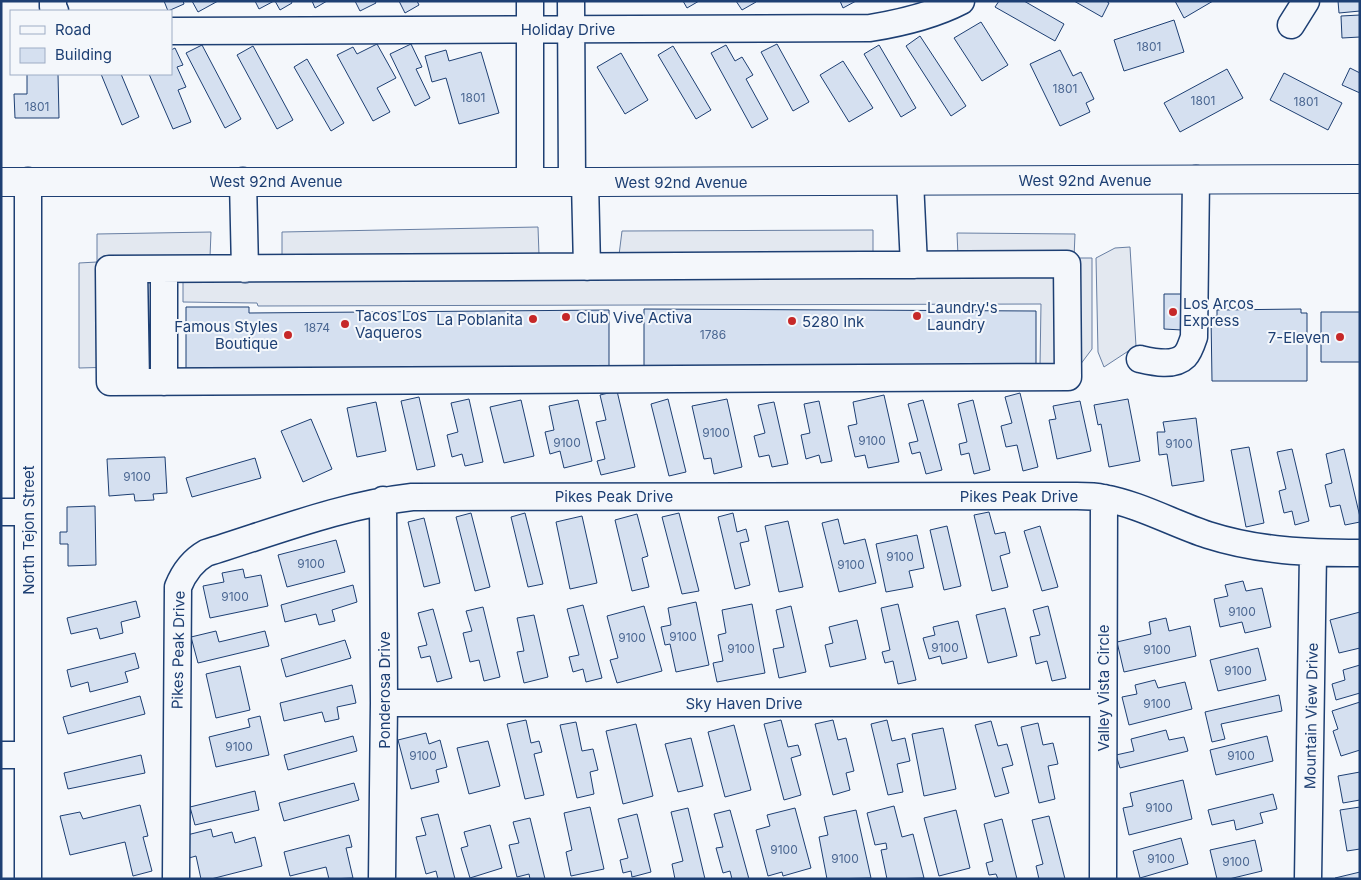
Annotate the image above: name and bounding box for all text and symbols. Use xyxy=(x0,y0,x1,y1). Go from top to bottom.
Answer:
legend xyxy=(10,10,172,75)
text: Road xyxy=(55,20,91,39)
street label: Holiday Drive xyxy=(521,20,615,39)
house number: 1801 xyxy=(1137,39,1161,54)
text: Building xyxy=(55,45,112,64)
house number: 1801 xyxy=(1053,81,1077,96)
house number: 1801 xyxy=(461,90,485,105)
house number: 1801 xyxy=(1191,93,1215,108)
house number: 1801 xyxy=(1294,94,1318,109)
house number: 1801 xyxy=(25,99,49,114)
street label: West 92nd Avenue xyxy=(1018,171,1152,190)
street label: West 92nd Avenue xyxy=(209,172,343,191)
street label: West 92nd Avenue xyxy=(614,173,748,192)
place label: Los Arcos Express xyxy=(1183,294,1254,330)
place label: Laundry's Laundry xyxy=(927,298,998,334)
place label: Tacos Los Vaqueros xyxy=(355,306,427,342)
marker: Los Arcos Express xyxy=(1167,306,1179,318)
place label: Club Vive Activa xyxy=(576,308,692,327)
place label: La Poblanita xyxy=(436,310,523,329)
marker: Laundry's Laundry xyxy=(911,310,923,322)
marker: Club Vive Activa xyxy=(560,311,572,323)
place label: 5280 Ink xyxy=(802,312,865,331)
marker: La Poblanita xyxy=(527,313,539,325)
marker: 5280 Ink xyxy=(786,315,798,327)
place label: Famous Styles Boutique xyxy=(174,317,278,353)
marker: Tacos Los Vaqueros xyxy=(339,318,351,330)
house number: 1874 xyxy=(304,320,330,335)
house number: 1786 xyxy=(700,327,726,342)
place label: 7-Eleven xyxy=(1268,328,1330,347)
marker: Famous Styles Boutique xyxy=(282,329,294,341)
marker: 7-Eleven xyxy=(1334,331,1346,343)
house number: 9100 xyxy=(702,425,730,440)
house number: 9100 xyxy=(858,433,886,448)
house number: 9100 xyxy=(553,435,581,450)
house number: 9100 xyxy=(1165,436,1193,451)
street label: North Tejon Street xyxy=(19,465,38,595)
house number: 9100 xyxy=(123,469,151,484)
street label: Pikes Peak Drive xyxy=(555,487,673,506)
street label: Pikes Peak Drive xyxy=(960,487,1078,506)
house number: 9100 xyxy=(886,549,914,564)
house number: 9100 xyxy=(297,556,325,571)
house number: 9100 xyxy=(837,557,865,572)
house number: 9100 xyxy=(221,589,249,604)
street label: Pikes Peak Drive xyxy=(167,591,189,709)
house number: 9100 xyxy=(1228,604,1256,619)
street label: Valley Vista Circle xyxy=(1094,625,1113,751)
house number: 9100 xyxy=(669,629,697,644)
house number: 9100 xyxy=(618,630,646,645)
street label: Ponderosa Drive xyxy=(375,631,394,749)
house number: 9100 xyxy=(931,640,959,655)
house number: 9100 xyxy=(727,641,755,656)
house number: 9100 xyxy=(1143,642,1171,657)
street label: Mountain View Drive xyxy=(1300,643,1322,789)
house number: 9100 xyxy=(1224,663,1252,678)
street label: Sky Haven Drive xyxy=(685,694,803,713)
house number: 9100 xyxy=(1143,696,1171,711)
house number: 9100 xyxy=(225,739,253,754)
house number: 9100 xyxy=(409,748,437,763)
house number: 9100 xyxy=(1227,748,1255,763)
house number: 9100 xyxy=(1145,800,1173,815)
house number: 9100 xyxy=(770,842,798,857)
house number: 9100 xyxy=(831,851,859,866)
house number: 9100 xyxy=(1147,851,1175,866)
house number: 9100 xyxy=(1222,854,1250,869)

